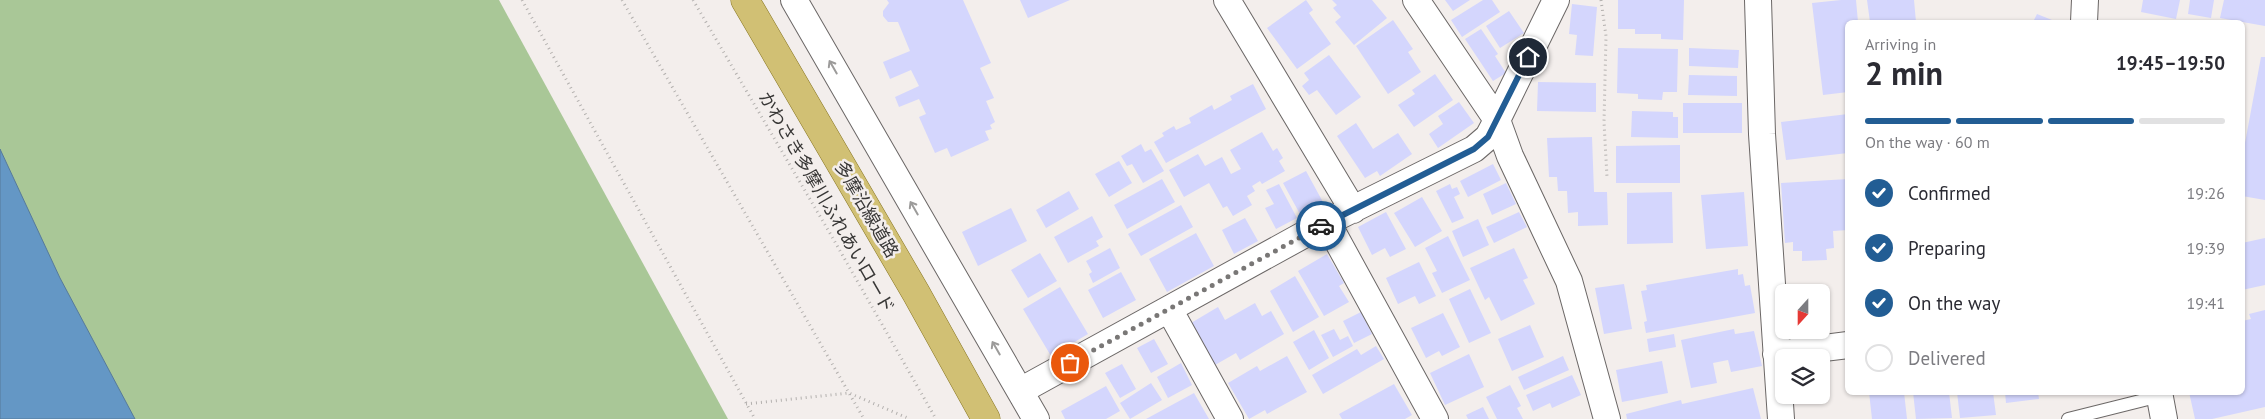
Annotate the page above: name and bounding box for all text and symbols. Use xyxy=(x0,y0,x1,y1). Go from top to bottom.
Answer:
text: Arriving in xyxy=(1865,34,1936,54)
pin xyxy=(1507,36,1549,78)
icon: home xyxy=(1514,43,1542,71)
text: 19:45–19:50 xyxy=(2116,51,2225,75)
text: 2 min xyxy=(1865,52,1943,94)
one-way arrow xyxy=(827,60,837,75)
street label: かわさき多摩川ふれあいロード xyxy=(754,87,900,317)
text: On the way · 60 m xyxy=(1865,132,1990,152)
street label: 多摩沿線道路 xyxy=(830,156,904,262)
icon: check xyxy=(1865,179,1893,207)
text: Confirmed xyxy=(1908,181,1991,205)
text: 19:26 xyxy=(2187,183,2225,203)
one-way arrow xyxy=(909,201,919,215)
courier xyxy=(1296,201,1346,251)
icon: car xyxy=(1307,212,1335,240)
icon: check xyxy=(1865,234,1893,262)
text: Preparing xyxy=(1908,236,1986,260)
text: 19:39 xyxy=(2187,238,2225,258)
north arrow xyxy=(1775,284,1830,339)
map controls xyxy=(1775,284,1830,404)
icon: check xyxy=(1865,289,1893,317)
text: On the way xyxy=(1908,291,2000,315)
text: 19:41 xyxy=(2187,293,2225,313)
one-way arrow xyxy=(990,342,1000,356)
pin xyxy=(1049,342,1091,384)
text: Delivered xyxy=(1908,346,1986,370)
icon: bag xyxy=(1056,349,1084,377)
button: layers xyxy=(1775,349,1830,404)

